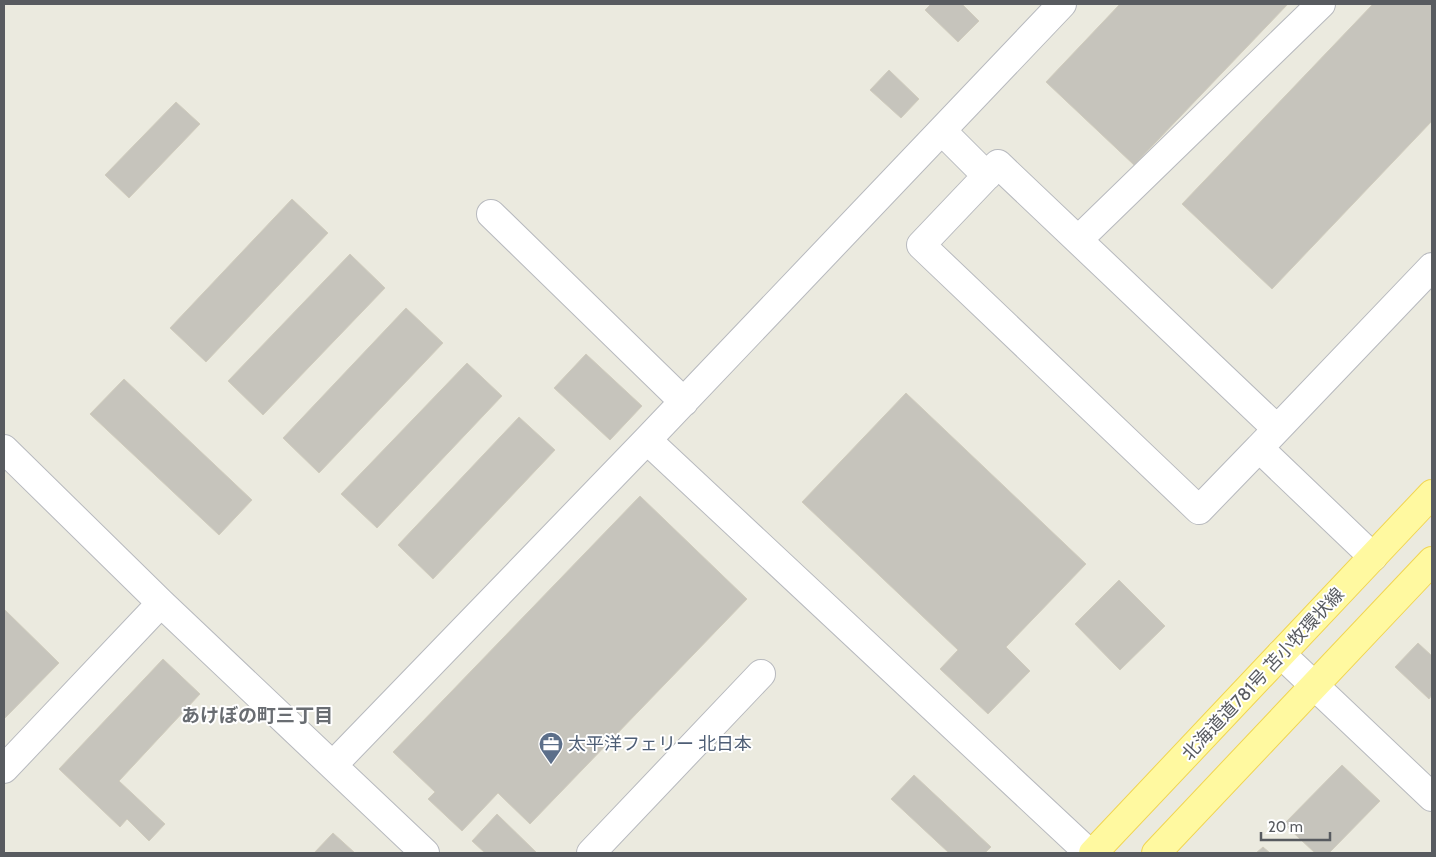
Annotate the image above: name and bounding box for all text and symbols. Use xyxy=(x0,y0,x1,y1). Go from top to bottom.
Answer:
street label: 北海道道781号 苫小牧環状線 xyxy=(1177,583,1349,765)
district label: あけぼの町三丁目 xyxy=(181,704,333,727)
office icon: 太平洋フェリー 北日本 xyxy=(538,731,564,765)
place label: 太平洋フェリー 北日本 xyxy=(568,733,752,755)
scale bar xyxy=(1261,810,1330,842)
text: 20 m xyxy=(1268,818,1303,836)

